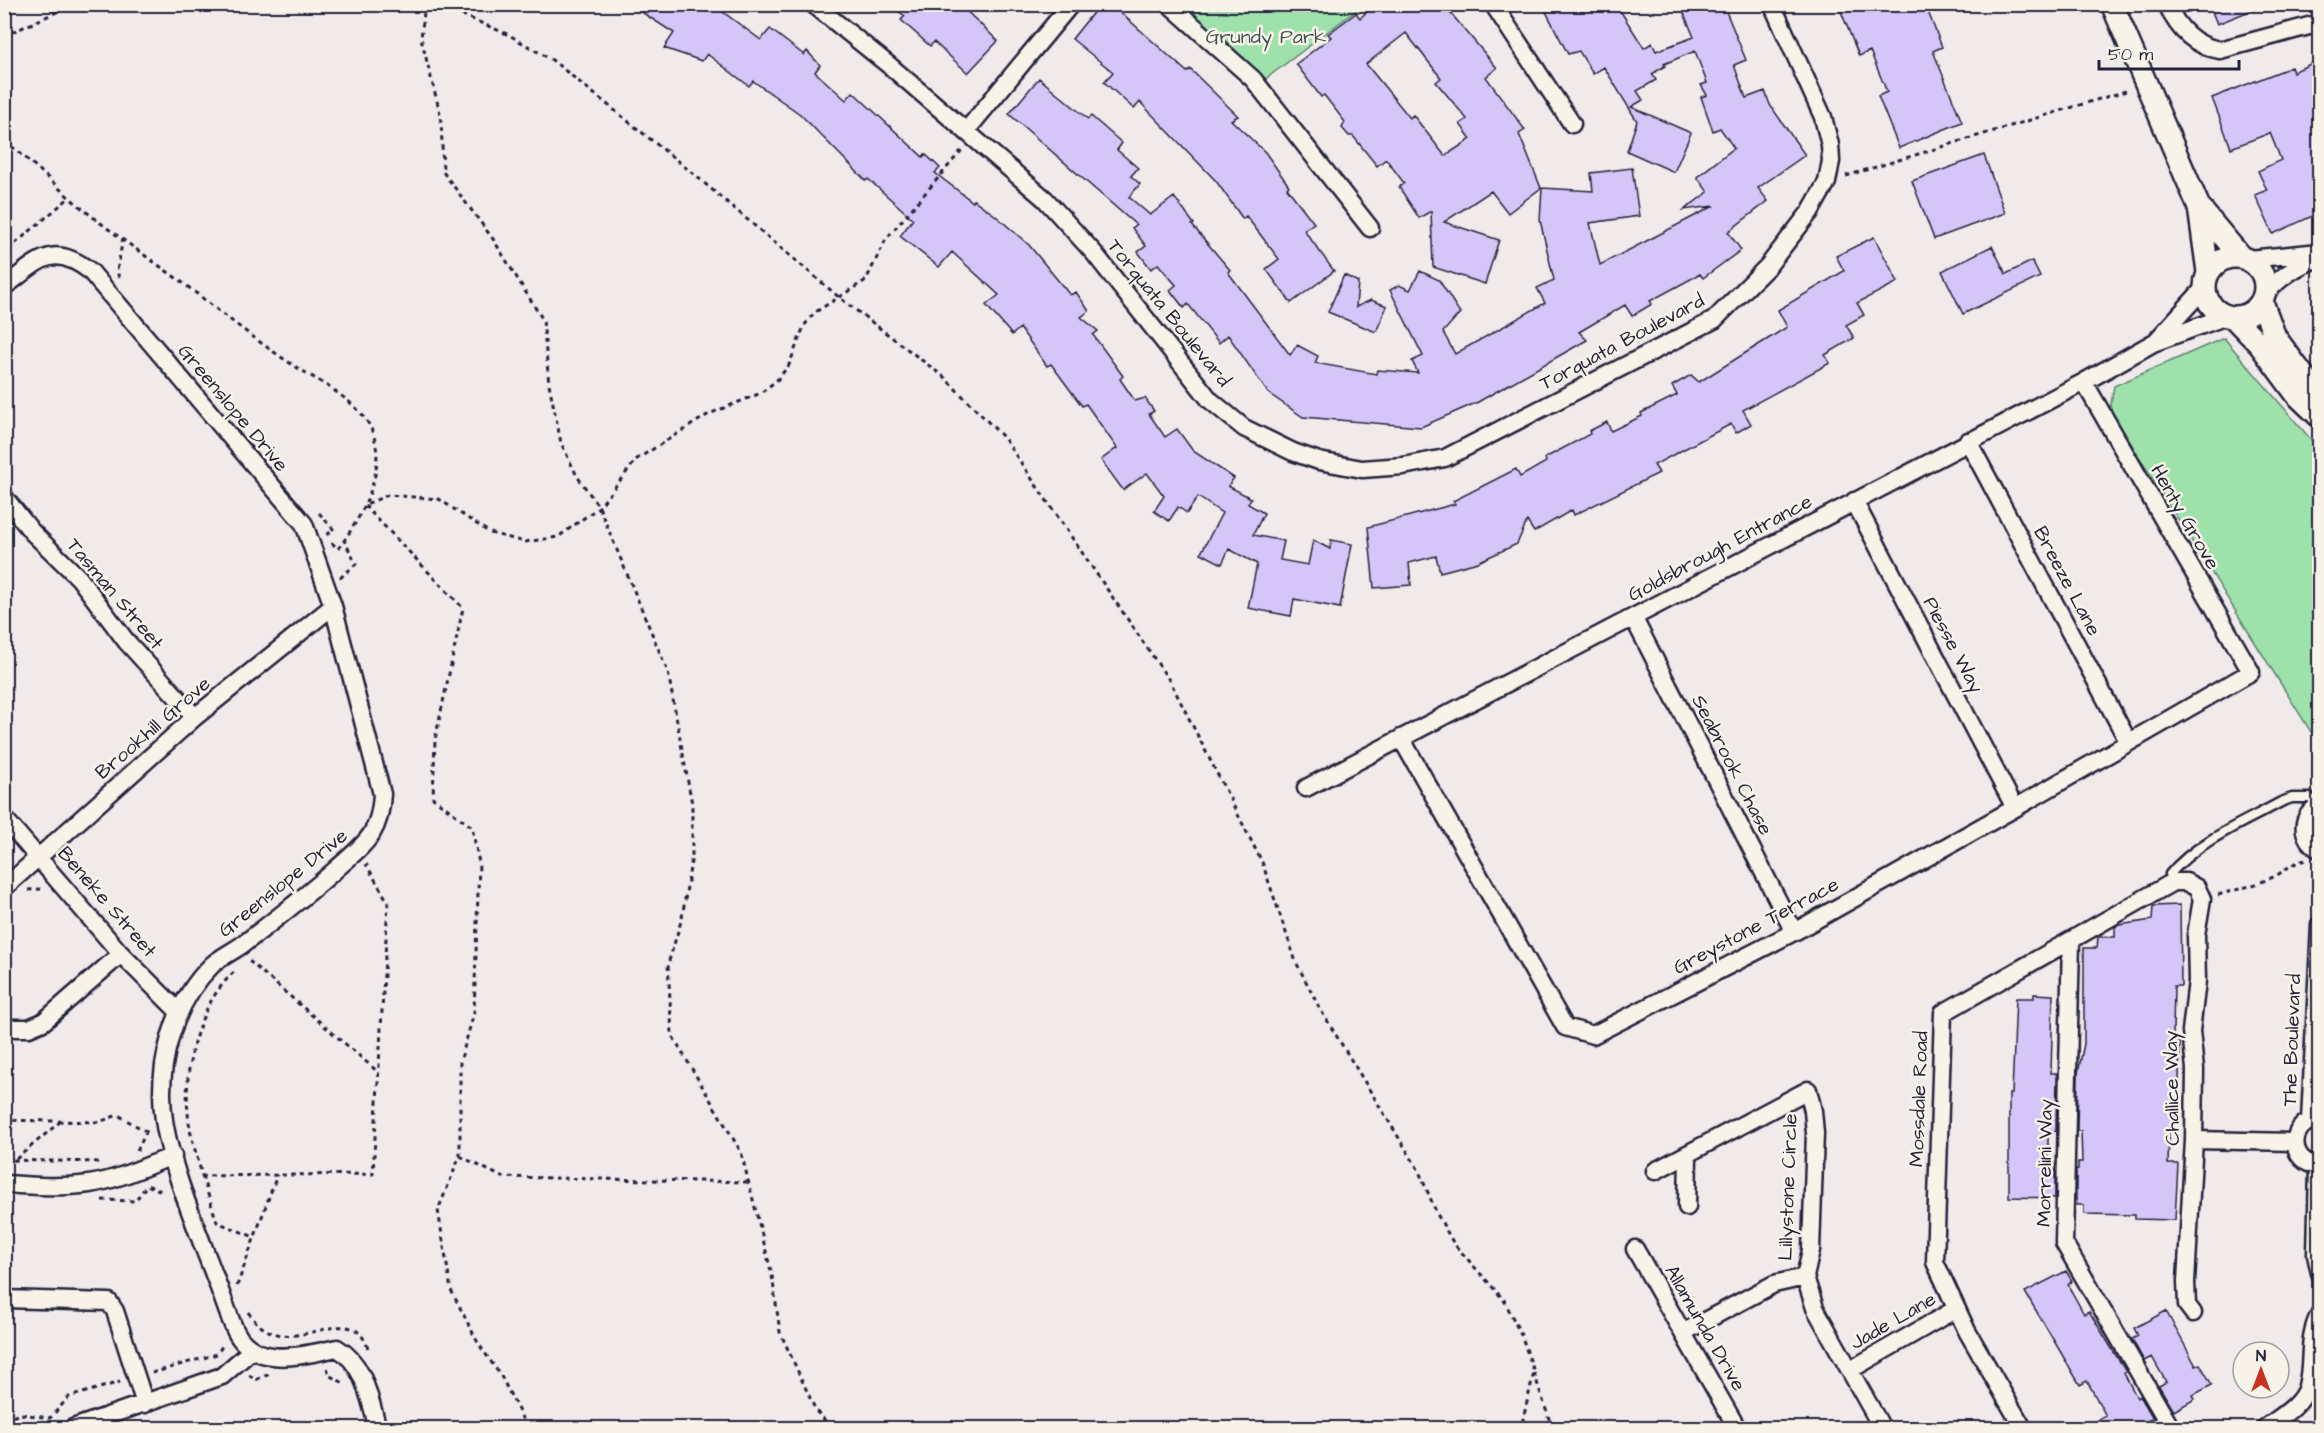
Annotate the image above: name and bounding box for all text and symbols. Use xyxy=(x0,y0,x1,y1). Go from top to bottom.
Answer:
park label: Grundy Park xyxy=(1206,23,1326,52)
scale bar xyxy=(2099,33,2238,71)
text: 50 m xyxy=(2108,42,2153,67)
street label: Torquata Boulevard xyxy=(1101,233,1237,393)
street label: Torquata Boulevard xyxy=(1535,287,1709,397)
street label: Greenslope Drive xyxy=(171,338,295,478)
street label: Henty Grove xyxy=(2143,459,2227,575)
street label: Goldsbrough Entrance xyxy=(1623,487,1818,609)
street label: Breeze Lane xyxy=(2026,521,2108,641)
street label: Tasman Street xyxy=(60,532,170,656)
street label: Piesse Way xyxy=(1915,592,1990,699)
street label: Brookhill Grove xyxy=(89,670,217,786)
street label: Seabrook Chase xyxy=(1685,690,1780,840)
street label: Greenslope Drive xyxy=(212,822,354,944)
street label: Beneke Street xyxy=(51,840,163,964)
street label: Greystone Terrace xyxy=(1668,870,1844,982)
street label: The Boulevard xyxy=(2276,973,2308,1107)
street label: Mossdale Road xyxy=(1903,1030,1935,1168)
street label: Challice Way xyxy=(2157,1030,2188,1146)
street label: Morrelini Way xyxy=(2030,1099,2061,1227)
street label: Lillystone Circle xyxy=(1771,1113,1806,1261)
street label: Allamunda Drive xyxy=(1657,1260,1753,1396)
street label: Jade Lane xyxy=(1845,1285,1941,1357)
north arrow xyxy=(2231,1340,2291,1400)
text: N xyxy=(2256,1345,2266,1367)

